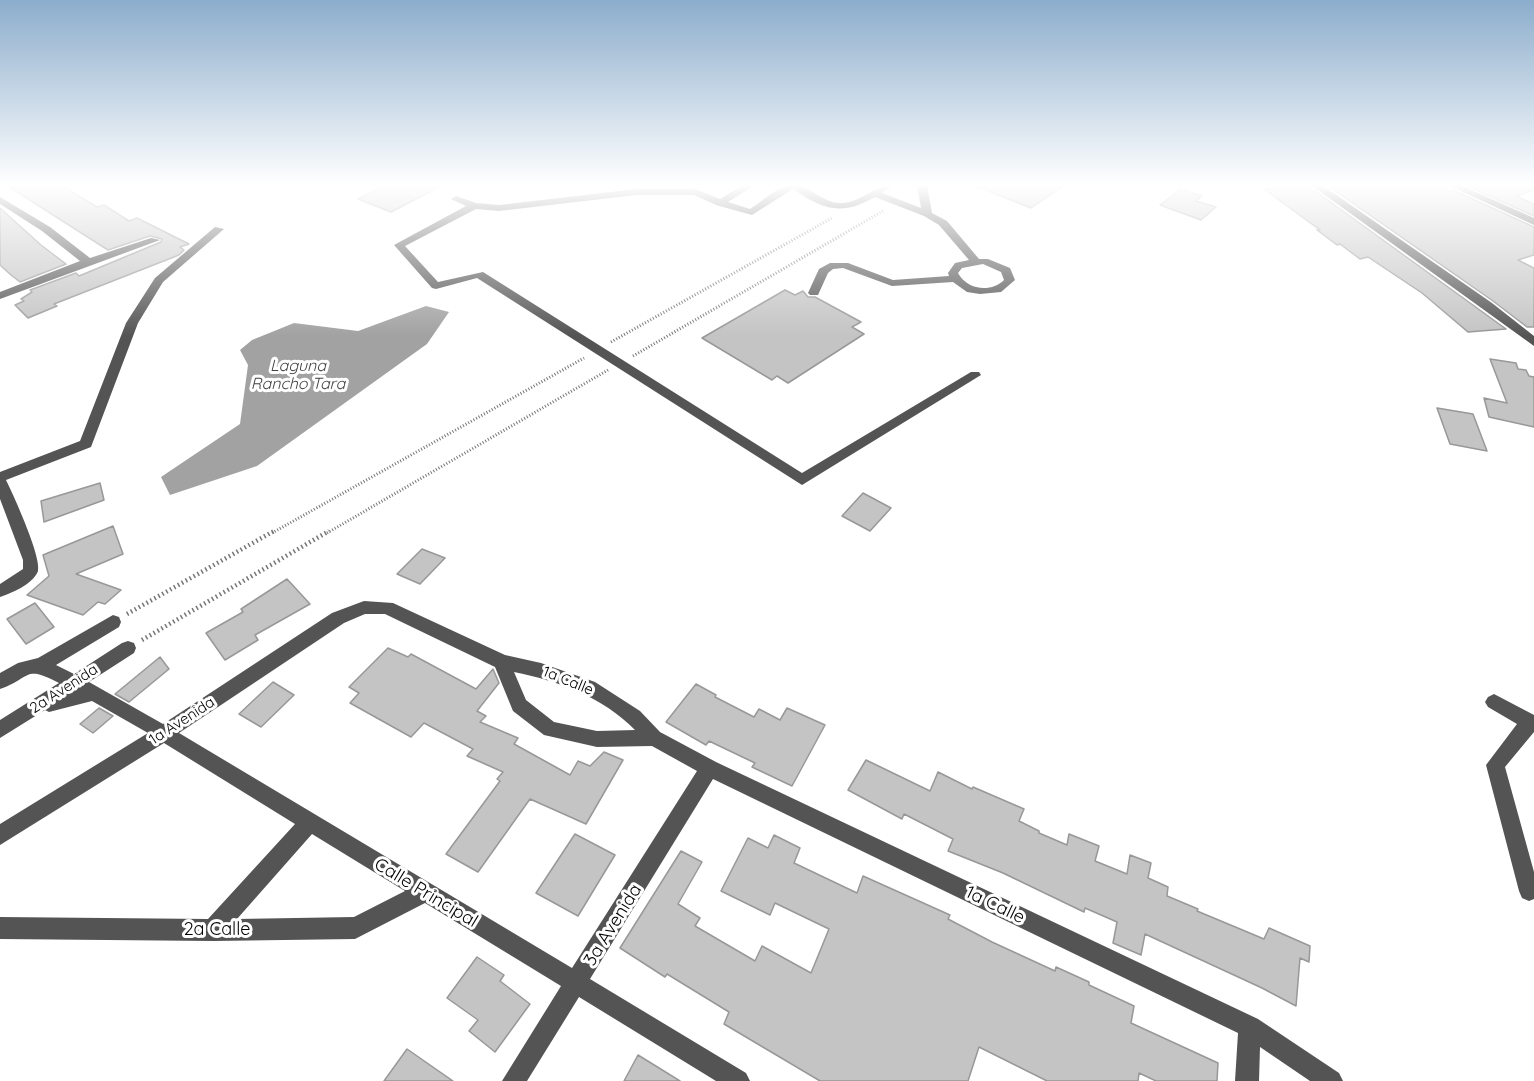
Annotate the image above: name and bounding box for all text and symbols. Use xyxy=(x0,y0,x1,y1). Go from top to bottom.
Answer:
water label: Laguna Rancho Tara xyxy=(251,356,345,394)
street label: 2a Avenida xyxy=(27,660,101,718)
street label: 1a Calle xyxy=(540,663,596,699)
street label: 1a Avenida xyxy=(146,693,218,749)
street label: Calle Principal xyxy=(370,854,482,932)
street label: 3a Avenida xyxy=(579,880,647,970)
street label: 1a Calle xyxy=(962,881,1028,929)
street label: 2a Calle xyxy=(184,919,250,941)

